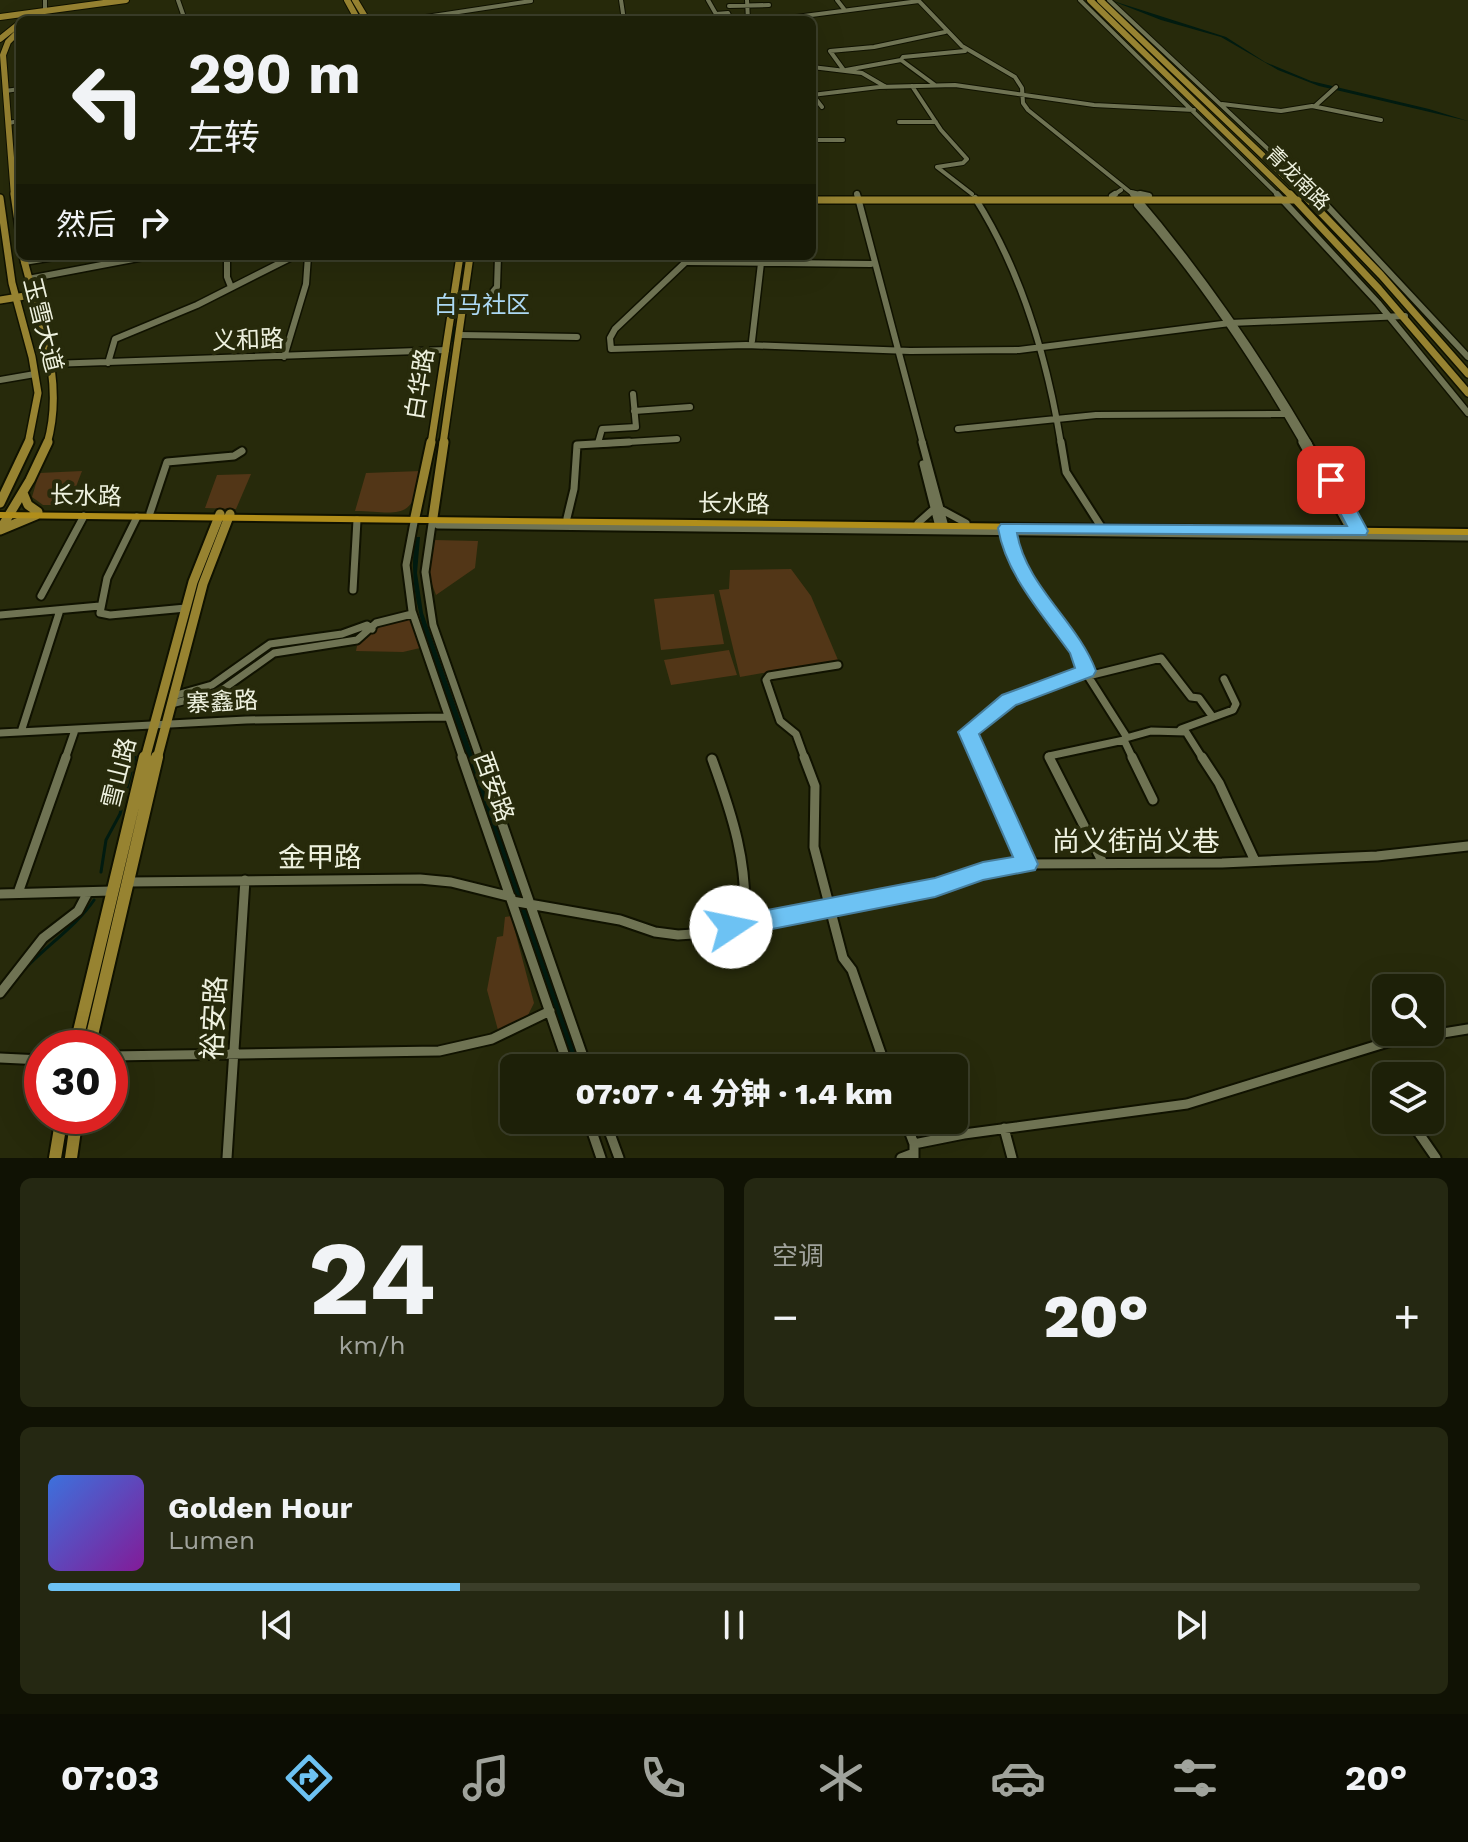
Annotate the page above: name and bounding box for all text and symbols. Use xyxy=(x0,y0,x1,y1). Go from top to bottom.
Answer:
text: 290 m xyxy=(188,41,361,107)
icon: left xyxy=(56,48,160,152)
text: 左转 xyxy=(188,117,260,159)
street label: 青龙南路 xyxy=(1261,141,1335,215)
icon: right xyxy=(132,200,176,244)
text: 然后 xyxy=(56,207,116,242)
street label: 玉雪大道 xyxy=(18,275,68,375)
district label: 白马社区 xyxy=(434,291,530,319)
street label: 义和路 xyxy=(212,325,284,355)
street label: 白华路 xyxy=(401,346,439,422)
pin xyxy=(1297,446,1365,514)
icon: arrive xyxy=(1309,458,1353,502)
street label: 长水路 xyxy=(50,481,122,511)
street label: 长水路 xyxy=(698,489,770,519)
street label: 寨鑫路 xyxy=(185,686,259,718)
street label: 雪山路 xyxy=(97,735,141,811)
street label: 西安路 xyxy=(469,748,519,826)
street label: 尚义街尚义巷 xyxy=(1052,825,1220,858)
street label: 金甲路 xyxy=(278,841,362,874)
position arrow xyxy=(689,885,773,969)
map controls xyxy=(1372,974,1444,1134)
button: search xyxy=(1372,974,1444,1046)
street label: 裕安路 xyxy=(195,975,233,1061)
speed limit sign: 30 xyxy=(24,1030,128,1134)
button: layers xyxy=(1372,1062,1444,1134)
text: 07:07 · 4 分钟 · 1.4 km xyxy=(575,1076,893,1111)
text: 24 xyxy=(308,1217,436,1339)
text: 空调 xyxy=(772,1241,824,1271)
text: 20° xyxy=(1043,1281,1149,1352)
text: − xyxy=(772,1291,799,1343)
text: + xyxy=(1393,1291,1420,1343)
text: km/h xyxy=(339,1330,405,1360)
text: Golden Hour xyxy=(168,1490,352,1525)
text: Lumen xyxy=(168,1525,255,1555)
icon: previous xyxy=(255,1603,299,1647)
icon: pause xyxy=(712,1603,756,1647)
icon: next xyxy=(1169,1603,1213,1647)
icon: directions xyxy=(281,1750,337,1806)
icon: music xyxy=(458,1750,514,1806)
icon: phone xyxy=(635,1750,691,1806)
icon: climate xyxy=(813,1750,869,1806)
icon: car xyxy=(990,1750,1046,1806)
icon: filters xyxy=(1167,1750,1223,1806)
text: 07:03 xyxy=(61,1757,159,1799)
text: 20° xyxy=(1345,1757,1407,1799)

